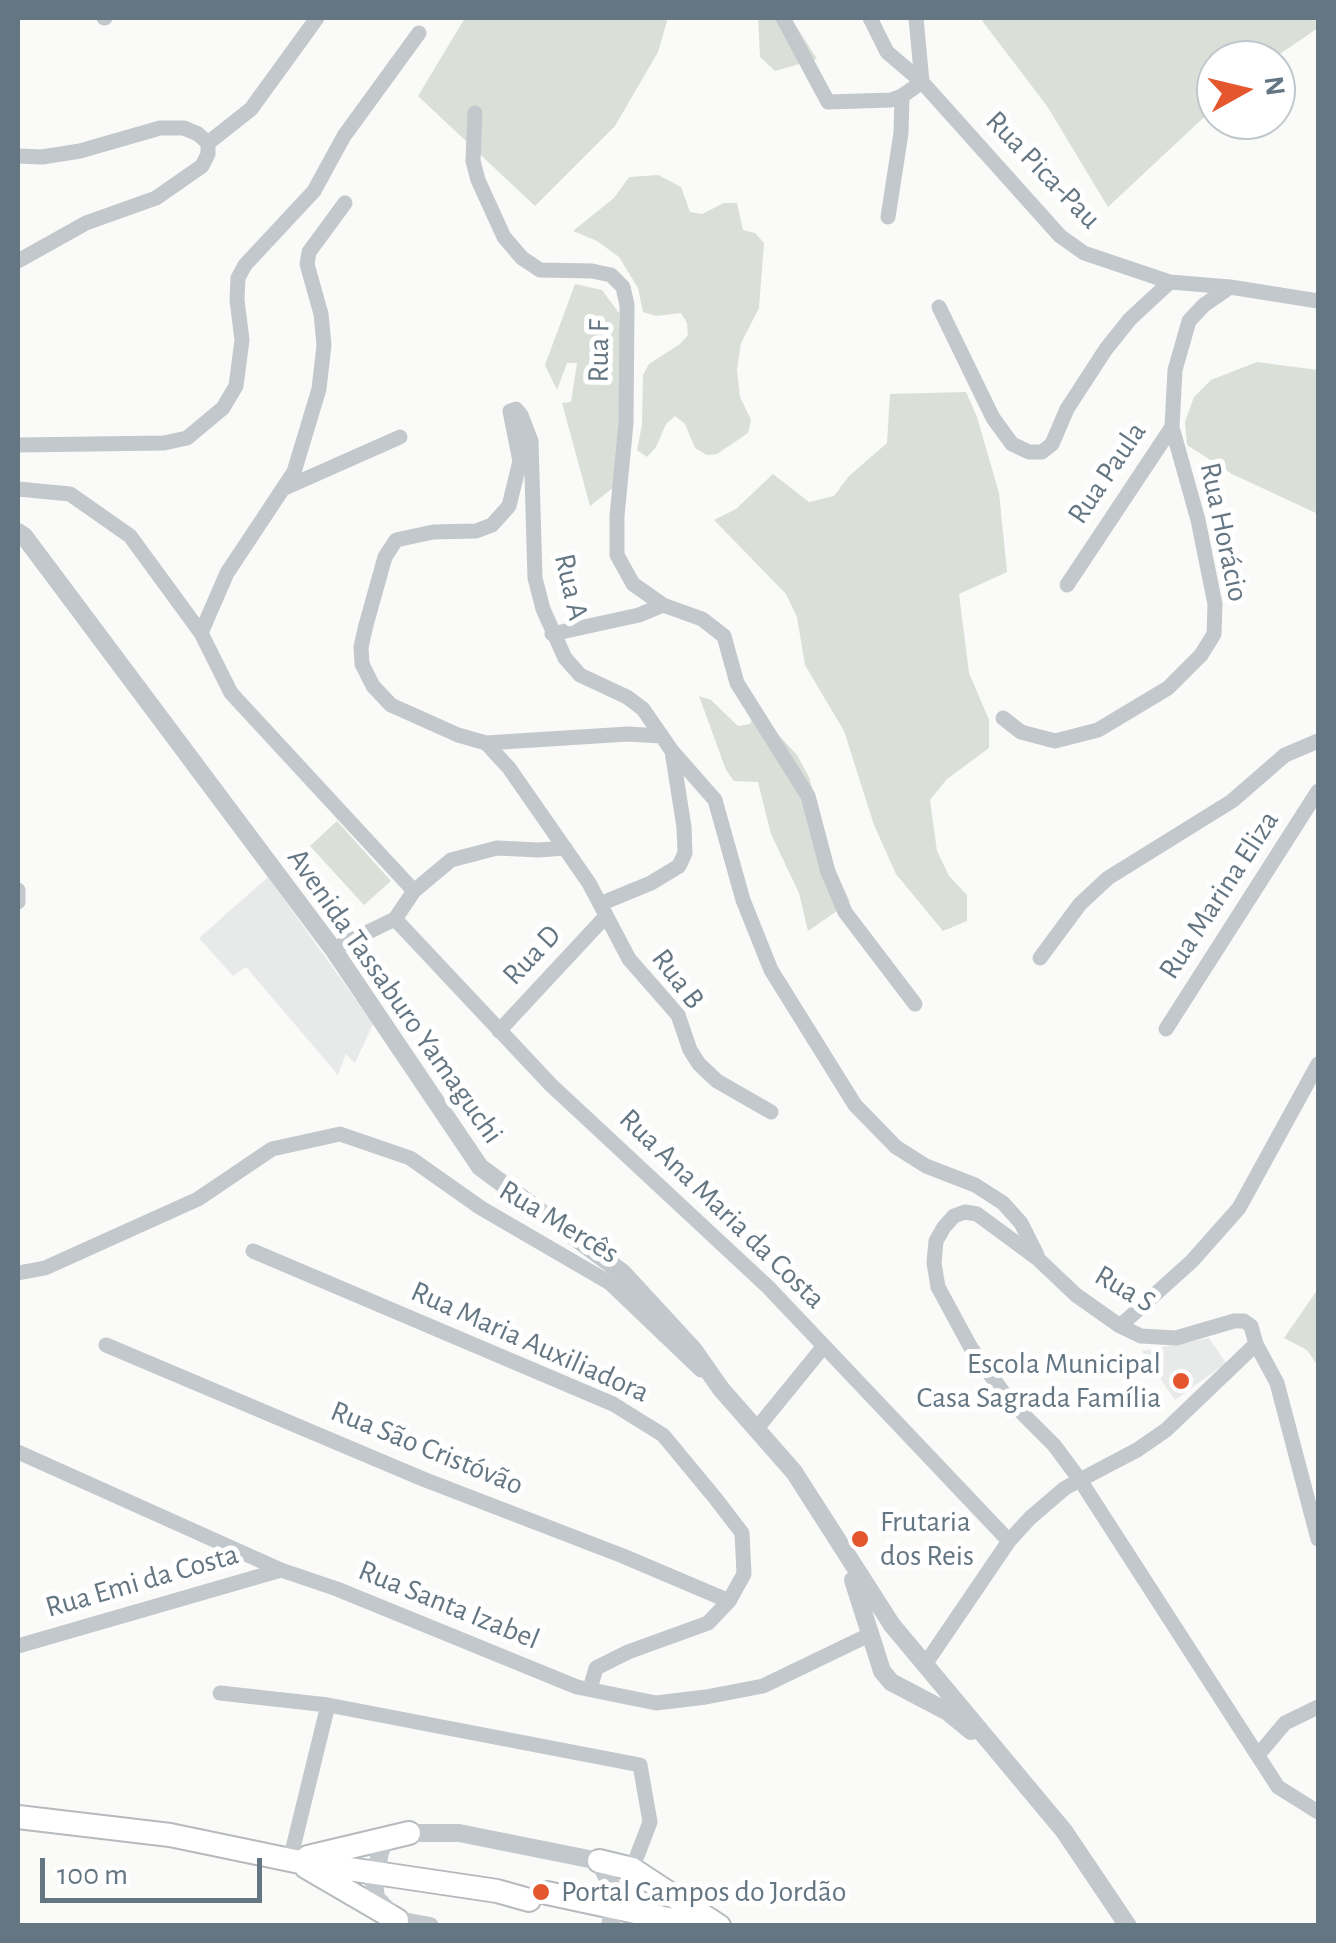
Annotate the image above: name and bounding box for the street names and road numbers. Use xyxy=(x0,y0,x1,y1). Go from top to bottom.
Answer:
street label: Rua Pica-Pau xyxy=(978,103,1108,237)
street label: Rua F xyxy=(580,319,618,383)
street label: Rua Paula xyxy=(1060,415,1154,531)
street label: Rua Horácio xyxy=(1192,459,1256,605)
street label: Rua A xyxy=(546,550,596,624)
street label: Rua Marina Eliza xyxy=(1151,804,1287,986)
street label: Avenida Tassaburo Yamaguchi xyxy=(279,842,511,1150)
street label: Rua D xyxy=(495,917,569,993)
street label: Rua B xyxy=(644,942,712,1016)
street label: Rua Ana Maria da Costa xyxy=(611,1101,833,1317)
street label: Rua Mercês xyxy=(493,1172,625,1272)
street label: Rua S xyxy=(1088,1257,1162,1321)
street label: Rua Maria Auxiliadora xyxy=(405,1273,655,1411)
street label: Rua São Cristóvão xyxy=(325,1393,529,1503)
street label: Rua Emi da Costa xyxy=(41,1536,243,1626)
street label: Rua Santa Izabel xyxy=(353,1552,545,1658)

